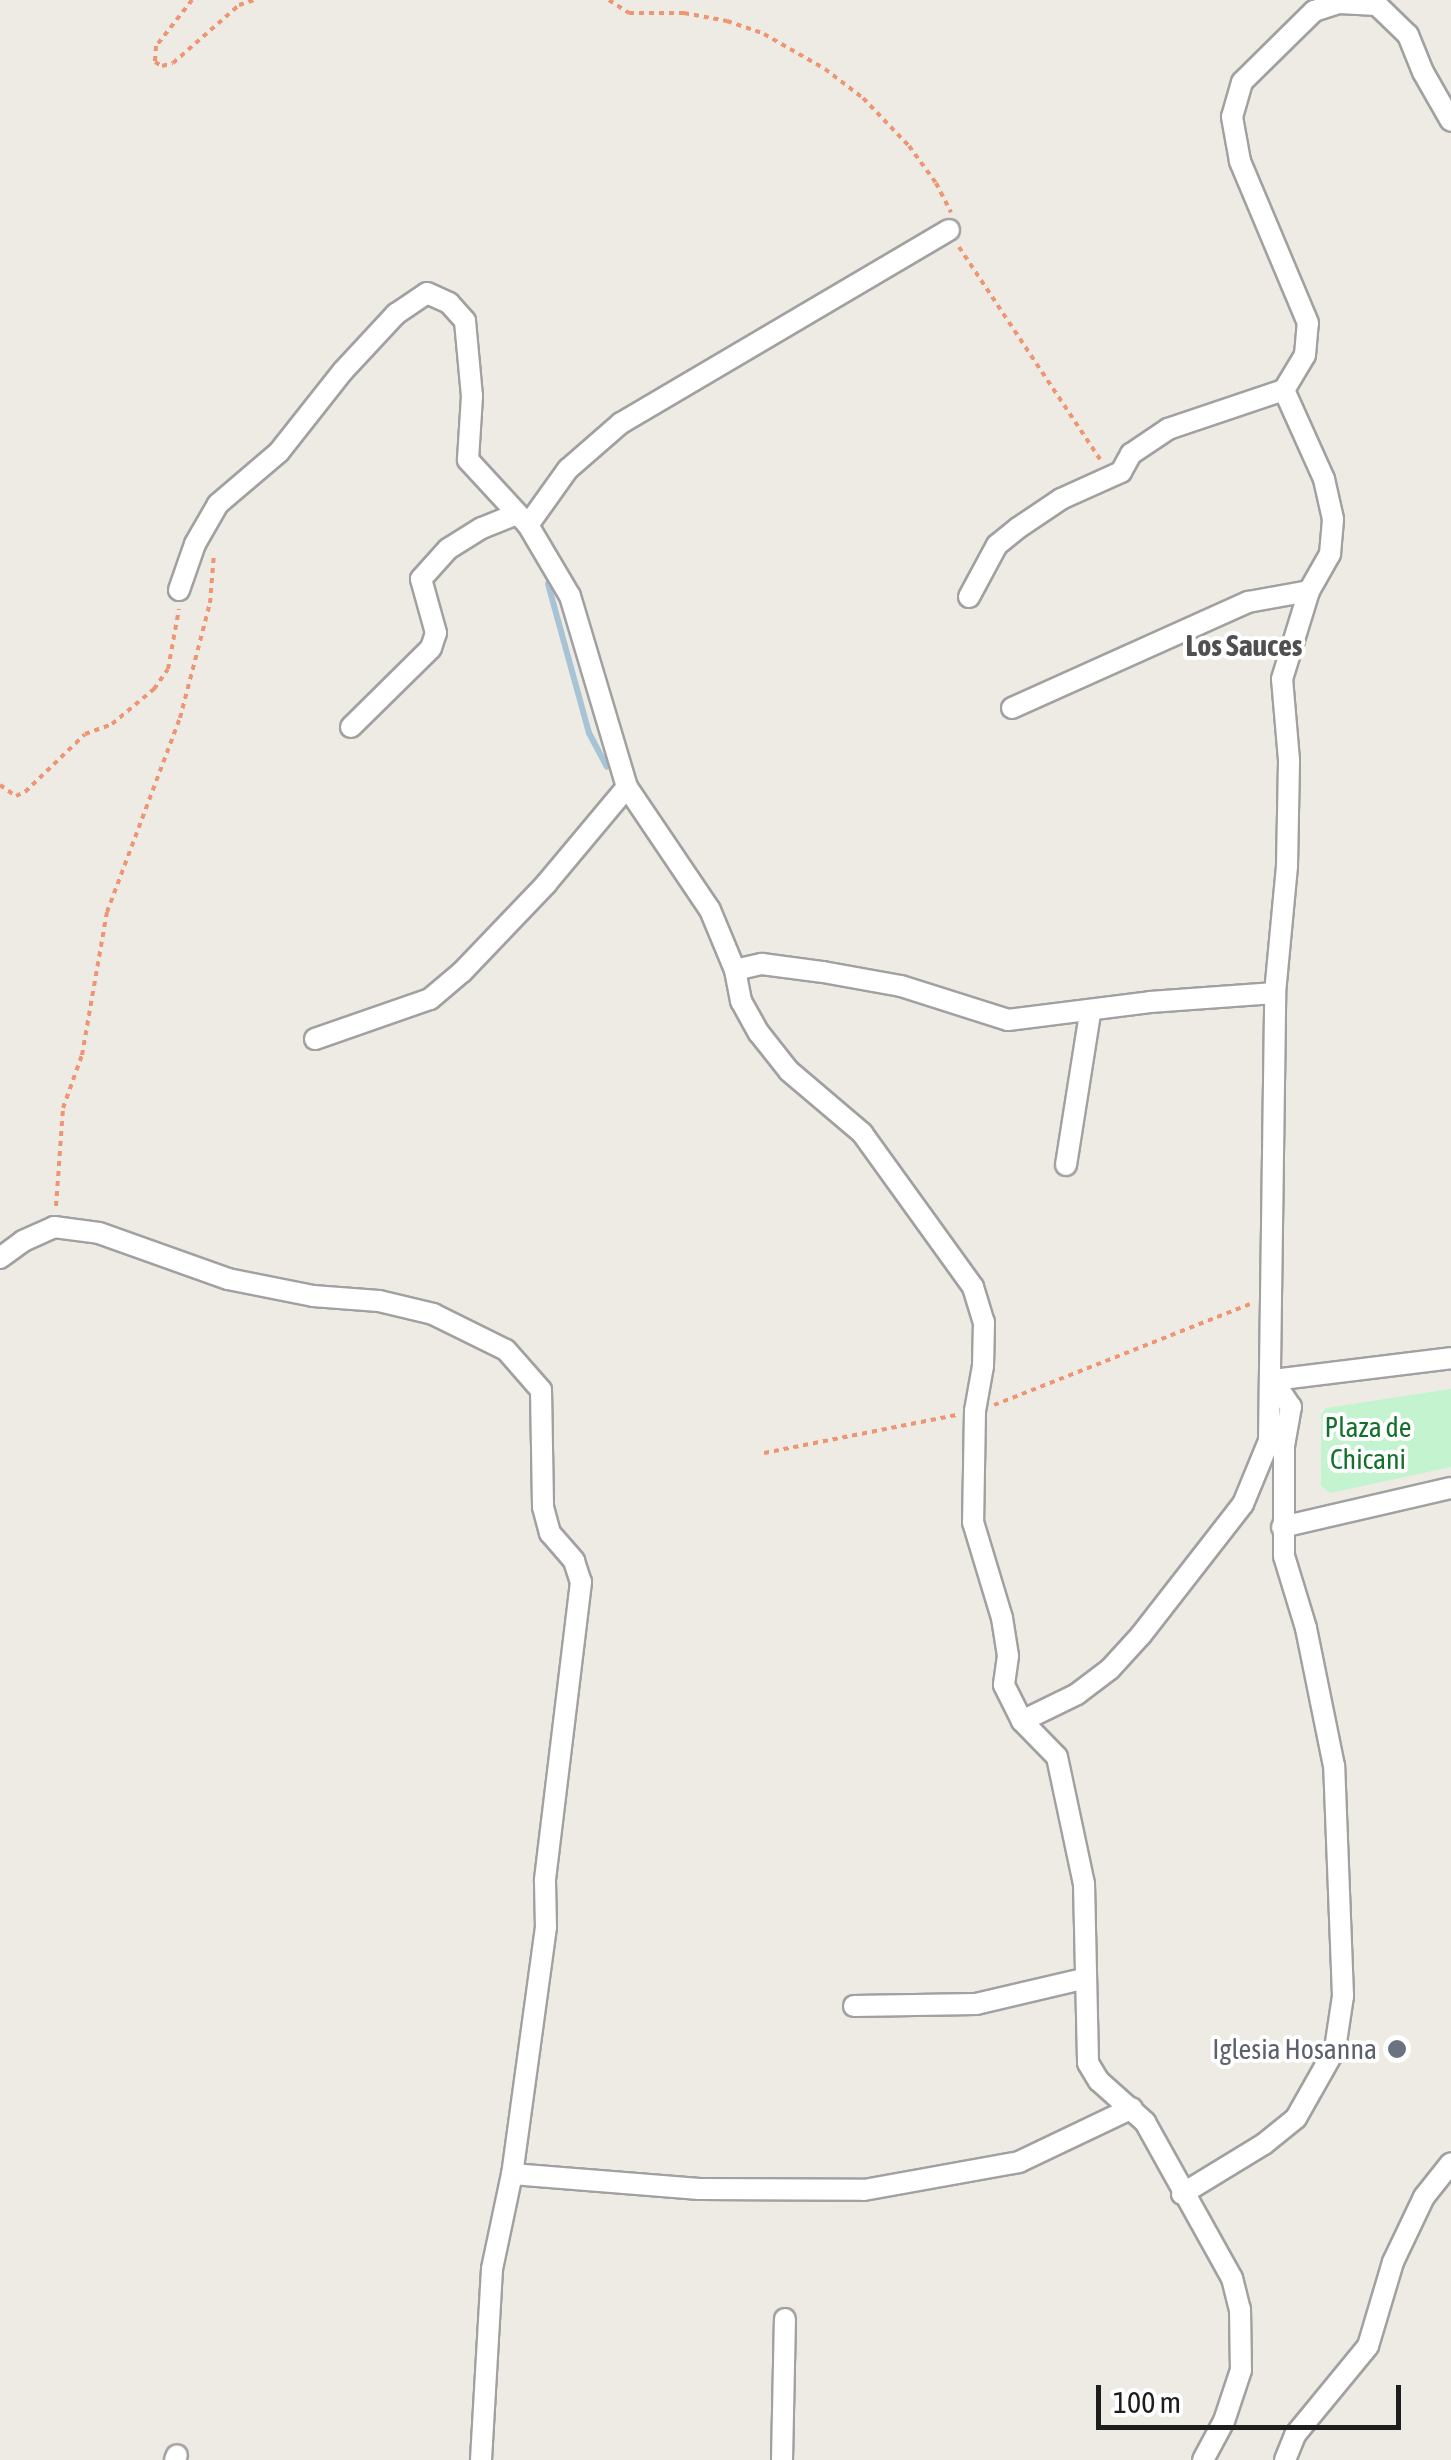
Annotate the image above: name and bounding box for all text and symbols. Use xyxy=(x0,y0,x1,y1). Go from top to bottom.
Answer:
district label: Los Sauces xyxy=(1186,627,1302,663)
park label: Plaza de Chicani xyxy=(1324,1410,1412,1476)
place label: Iglesia Hosanna xyxy=(1212,2032,1377,2066)
marker: Iglesia Hosanna xyxy=(1386,2038,1408,2060)
scale bar xyxy=(1101,2365,1406,2427)
text: 100 m xyxy=(1113,2385,1181,2419)

